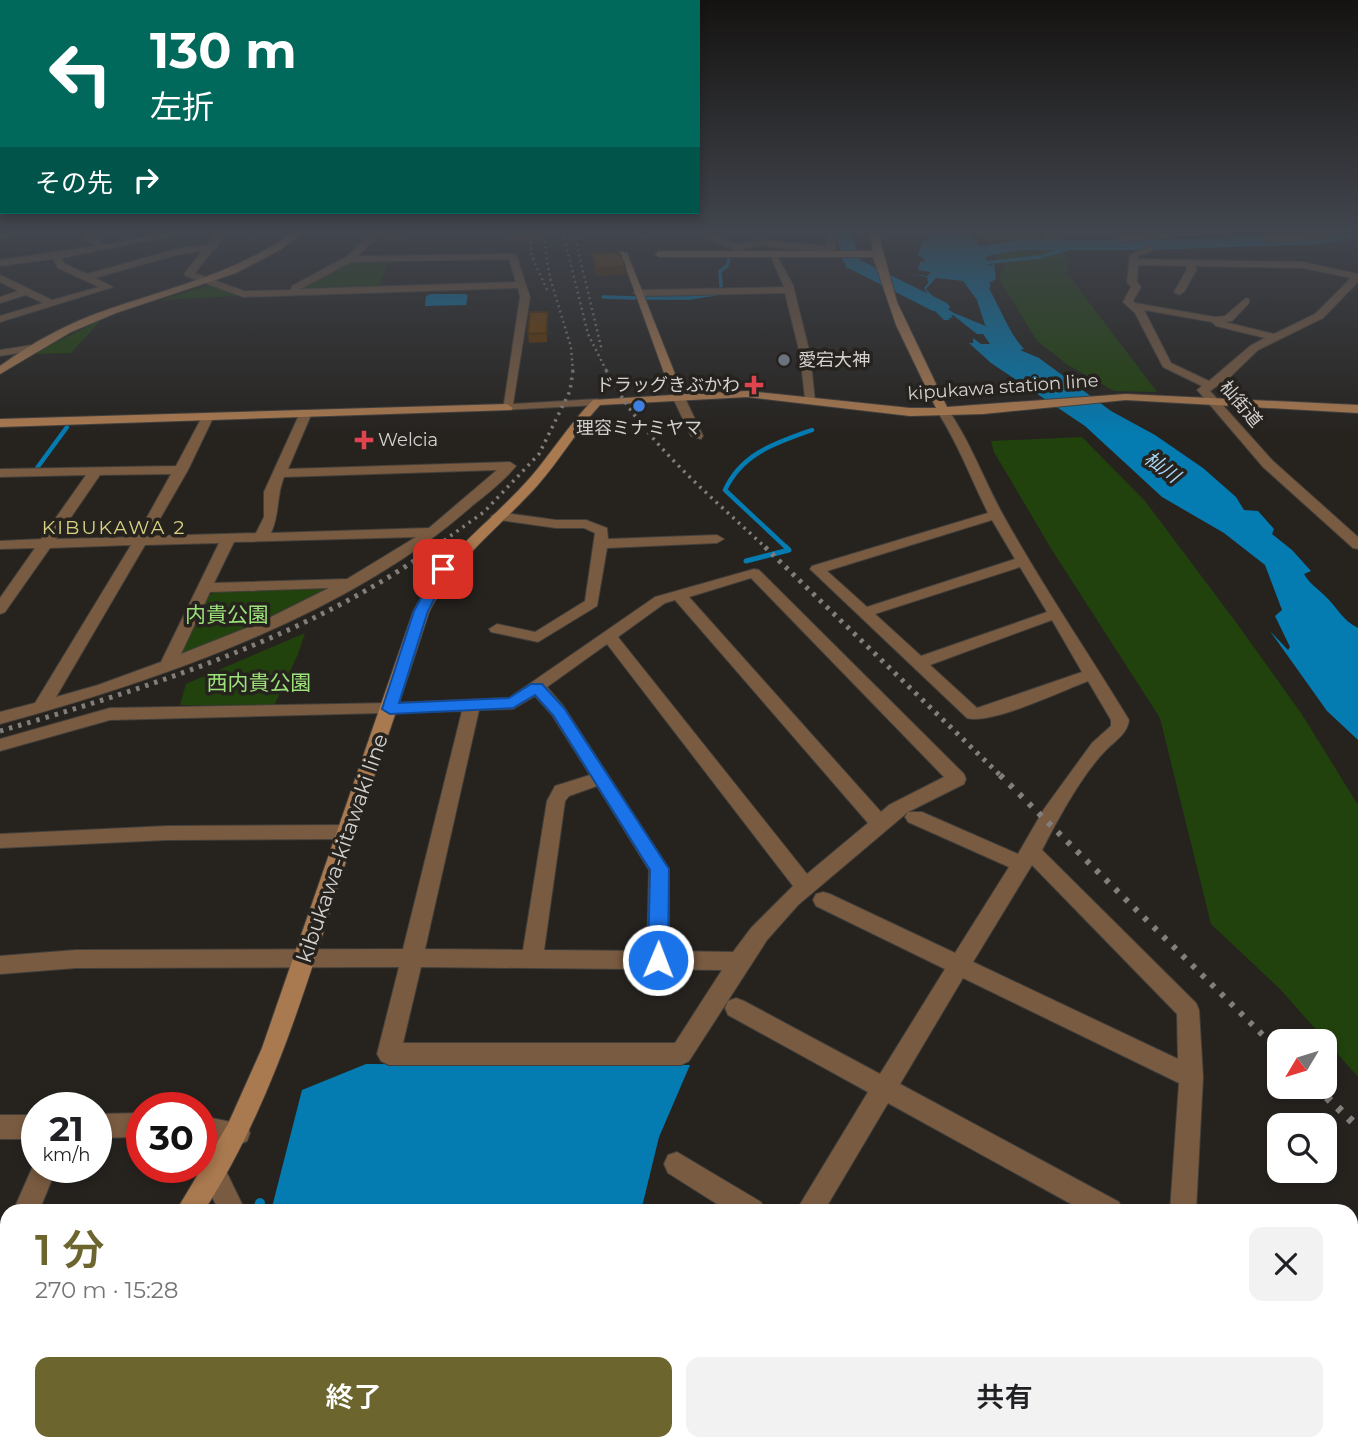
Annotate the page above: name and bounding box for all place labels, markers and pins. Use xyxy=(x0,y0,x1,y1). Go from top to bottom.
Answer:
place label: 愛宕大神 xyxy=(798,349,870,371)
marker: 愛宕大神 xyxy=(776,352,792,368)
place label: ドラッグきぶかわ xyxy=(596,374,740,396)
marker: ドラッグきぶかわ xyxy=(746,377,762,393)
marker: 理容ミナミヤマ xyxy=(631,398,647,414)
place label: 理容ミナミヤマ xyxy=(576,417,702,439)
place label: Welcia xyxy=(378,429,438,451)
marker: Welcia xyxy=(356,432,372,448)
pin xyxy=(413,539,473,599)

